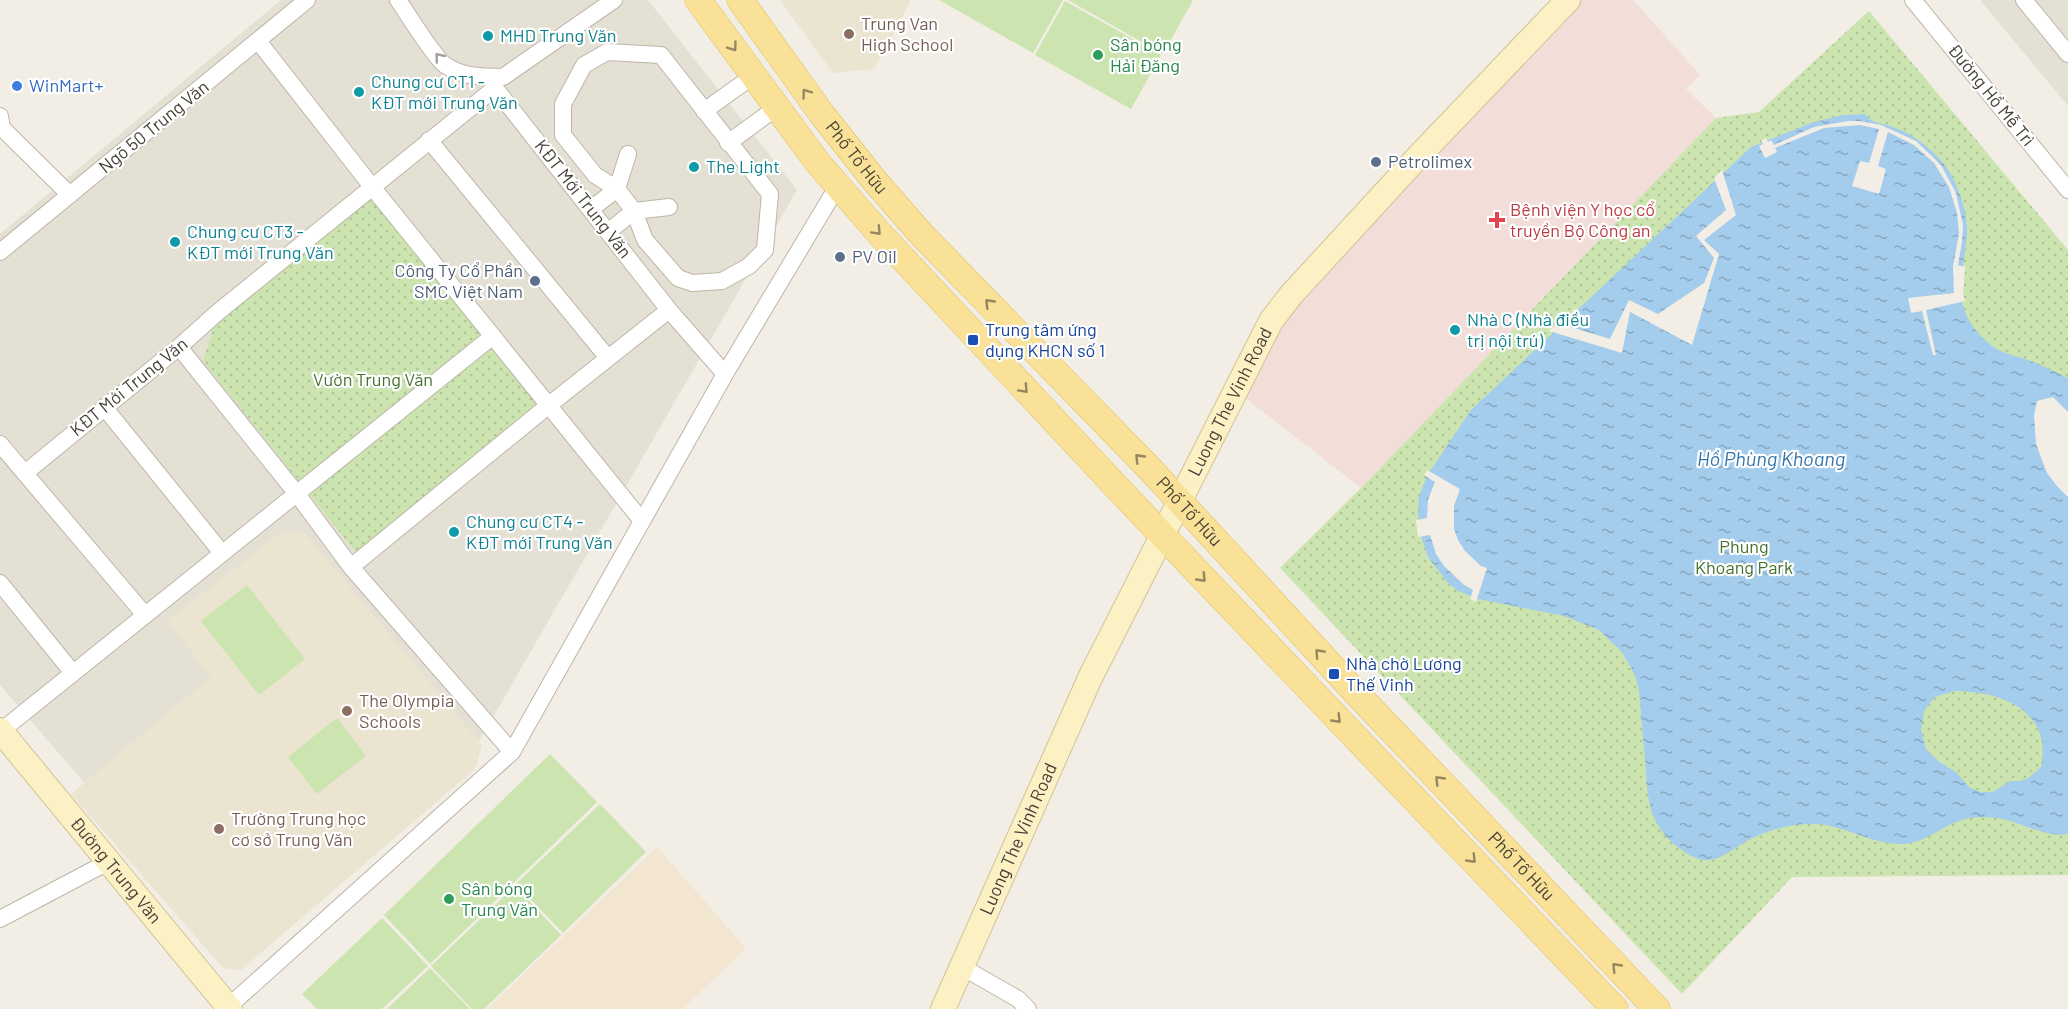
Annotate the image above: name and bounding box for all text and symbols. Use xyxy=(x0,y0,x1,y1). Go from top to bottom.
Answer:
place label: Trung Van High School xyxy=(861,12,954,55)
place label: MHD Trung Văn xyxy=(500,24,616,46)
marker: Trung Van High School xyxy=(842,27,856,41)
marker: MHD Trung Văn xyxy=(481,29,495,43)
place label: Sân bóng Hải Đăng xyxy=(1110,33,1182,76)
street label: Đường Hồ Mễ Trì xyxy=(1944,39,2040,150)
one-way arrow xyxy=(725,41,736,52)
marker: Sân bóng Hải Đăng xyxy=(1091,48,1105,62)
one-way arrow xyxy=(435,53,446,64)
place label: Chung cư CT1 - KĐT mới Trung Văn xyxy=(371,70,518,113)
place label: WinMart+ xyxy=(29,74,104,96)
street label: Ngõ 50 Trung Văn xyxy=(94,75,213,177)
marker: WinMart+ xyxy=(10,79,24,93)
marker: Chung cư CT1 - KĐT mới Trung Văn xyxy=(352,85,366,99)
one-way arrow xyxy=(802,88,813,99)
street label: Phố Tố Hữu xyxy=(822,116,893,198)
street label: KĐT Mới Trung Văn xyxy=(531,135,637,262)
place label: Petrolimex xyxy=(1388,150,1472,172)
place label: The Light xyxy=(706,155,780,177)
marker: Petrolimex xyxy=(1369,155,1383,169)
marker: The Light xyxy=(687,160,701,174)
place label: Bệnh viện Y học cổ truyền Bộ Công an xyxy=(1510,198,1655,241)
marker: Bệnh viện Y học cổ truyền Bộ Công an xyxy=(1488,211,1506,229)
place label: Chung cư CT3 - KĐT mới Trung Văn xyxy=(187,220,334,263)
one-way arrow xyxy=(870,224,881,234)
marker: Chung cư CT3 - KĐT mới Trung Văn xyxy=(168,235,182,249)
place label: PV Oil xyxy=(852,245,897,267)
marker: PV Oil xyxy=(833,250,847,264)
place label: Công Ty Cổ Phần SMC Việt Nam xyxy=(395,259,523,302)
marker: Công Ty Cổ Phần SMC Việt Nam xyxy=(528,274,542,288)
one-way arrow xyxy=(986,299,997,310)
place label: Nhà C (Nhà điều trị nội trú) xyxy=(1467,308,1589,351)
place label: Trung tâm ứng dụng KHCN số 1 xyxy=(985,318,1105,361)
street label: Luong The Vinh Road xyxy=(1182,323,1276,479)
marker: Nhà C (Nhà điều trị nội trú) xyxy=(1448,323,1462,337)
street label: KĐT Mới Trung Văn xyxy=(65,332,192,440)
marker: Trung tâm ứng dụng KHCN số 1 xyxy=(966,333,980,347)
park label: Vườn Trung Văn xyxy=(313,368,433,390)
one-way arrow xyxy=(1017,382,1028,392)
water label: Hồ Phùng Khoang xyxy=(1697,446,1845,470)
one-way arrow xyxy=(1135,455,1146,465)
street label: Phố Tố Hữu xyxy=(1152,471,1227,550)
place label: Chung cư CT4 - KĐT mới Trung Văn xyxy=(466,510,613,553)
marker: Chung cư CT4 - KĐT mới Trung Văn xyxy=(447,525,461,539)
park label: Phung Khoang Park xyxy=(1695,535,1793,578)
one-way arrow xyxy=(1195,571,1206,581)
one-way arrow xyxy=(1316,650,1327,661)
place label: Nhà chờ Lương Thế Vinh xyxy=(1346,652,1462,695)
marker: Nhà chờ Lương Thế Vinh xyxy=(1327,667,1341,681)
place label: The Olympia Schools xyxy=(359,689,454,732)
marker: The Olympia Schools xyxy=(340,704,354,718)
one-way arrow xyxy=(1329,711,1340,722)
street label: Luong The Vinh Road xyxy=(974,759,1061,918)
one-way arrow xyxy=(1435,776,1446,786)
place label: Trường Trung học cơ sở Trung Văn xyxy=(231,807,366,850)
street label: Đường Trung Văn xyxy=(66,812,167,928)
marker: Trường Trung học cơ sở Trung Văn xyxy=(212,822,226,836)
street label: Phố Tố Hữu xyxy=(1484,827,1560,905)
one-way arrow xyxy=(1464,852,1475,863)
place label: Sân bóng Trung Văn xyxy=(461,877,538,920)
marker: Sân bóng Trung Văn xyxy=(442,892,456,906)
one-way arrow xyxy=(1613,963,1624,974)

